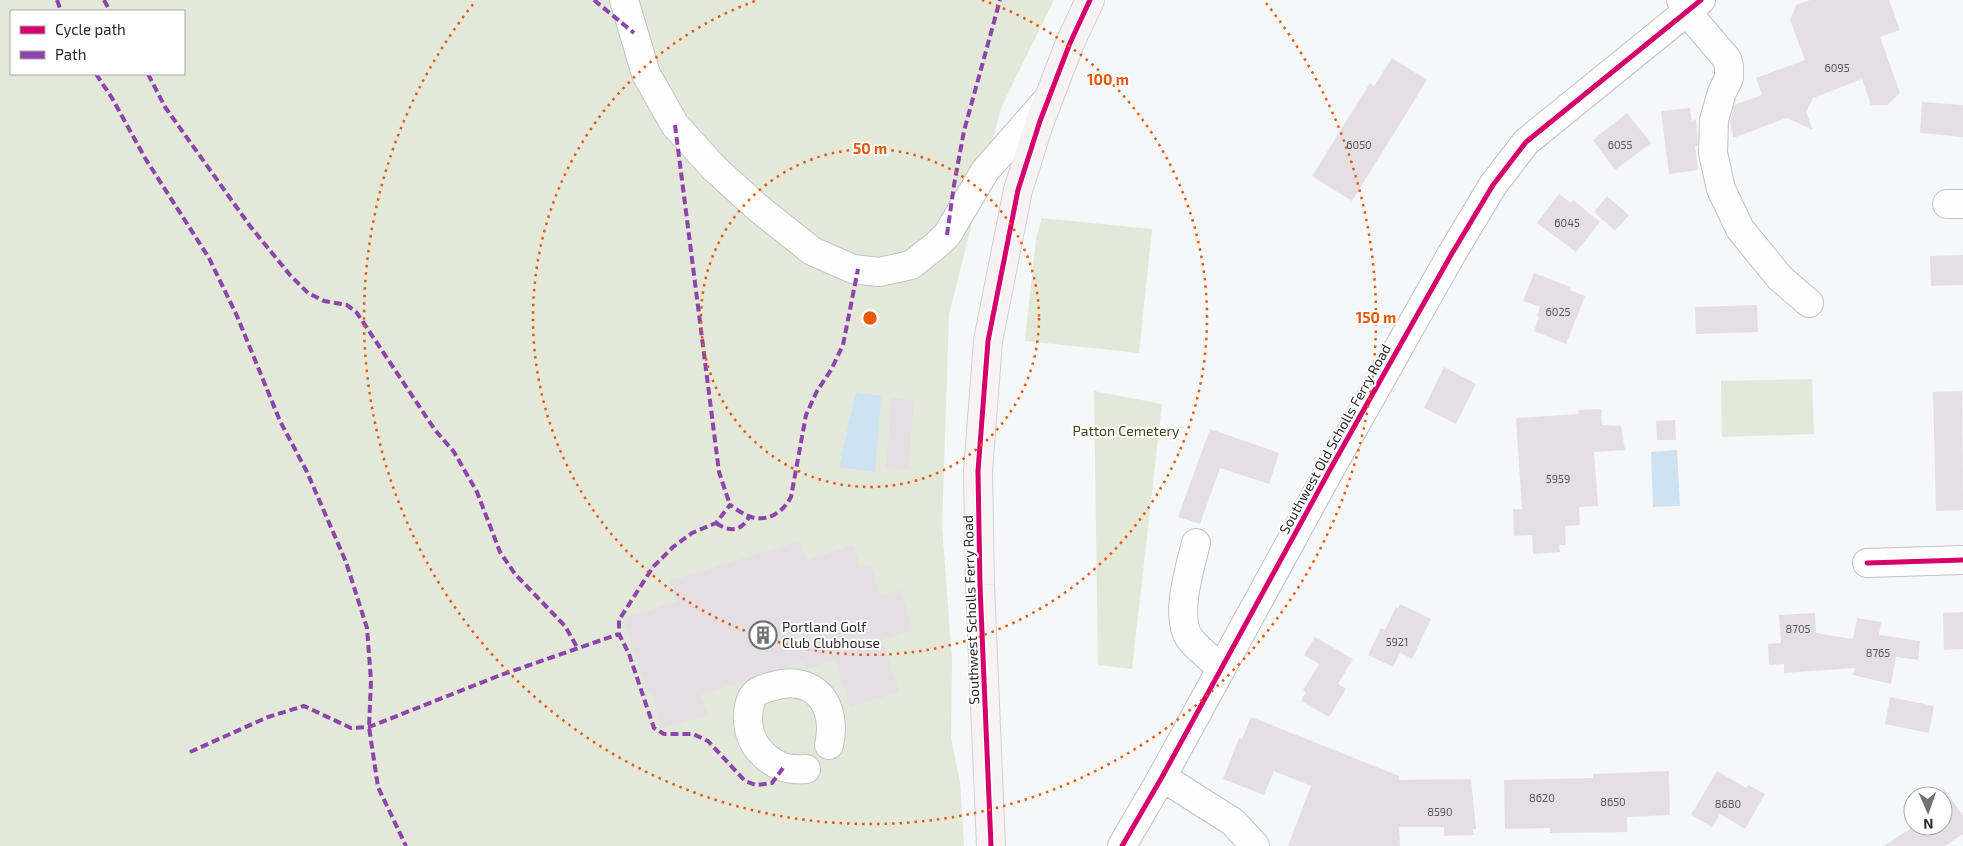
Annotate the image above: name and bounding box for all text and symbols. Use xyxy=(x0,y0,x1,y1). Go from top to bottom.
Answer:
legend xyxy=(10,10,185,75)
text: Cycle path xyxy=(55,20,126,38)
text: Path xyxy=(55,45,86,63)
house number: 6095 xyxy=(1824,61,1850,74)
text: 100 m xyxy=(1087,70,1129,88)
house number: 6050 xyxy=(1346,138,1372,151)
house number: 6055 xyxy=(1608,138,1632,151)
text: 50 m xyxy=(853,139,887,157)
house number: 6045 xyxy=(1554,216,1580,229)
house number: 6025 xyxy=(1545,305,1571,318)
text: 150 m xyxy=(1356,308,1396,326)
centre of rings xyxy=(861,309,879,327)
street label: Southwest Old Scholls Ferry Road xyxy=(1275,341,1394,537)
park label: Patton Cemetery xyxy=(1073,422,1180,439)
house number: 5959 xyxy=(1546,472,1570,485)
street label: Southwest Scholls Ferry Road xyxy=(959,515,982,705)
place label: Portland Golf Club Clubhouse xyxy=(782,618,880,651)
building icon: Portland Golf Club Clubhouse xyxy=(748,620,778,650)
house number: 8705 xyxy=(1786,622,1811,635)
house number: 5921 xyxy=(1386,635,1408,648)
house number: 8765 xyxy=(1866,646,1890,659)
north arrow xyxy=(1903,786,1953,836)
house number: 8620 xyxy=(1529,791,1555,804)
house number: 8650 xyxy=(1600,795,1626,808)
house number: 8680 xyxy=(1715,797,1741,810)
house number: 8590 xyxy=(1427,805,1453,818)
text: N xyxy=(1923,816,1934,833)

